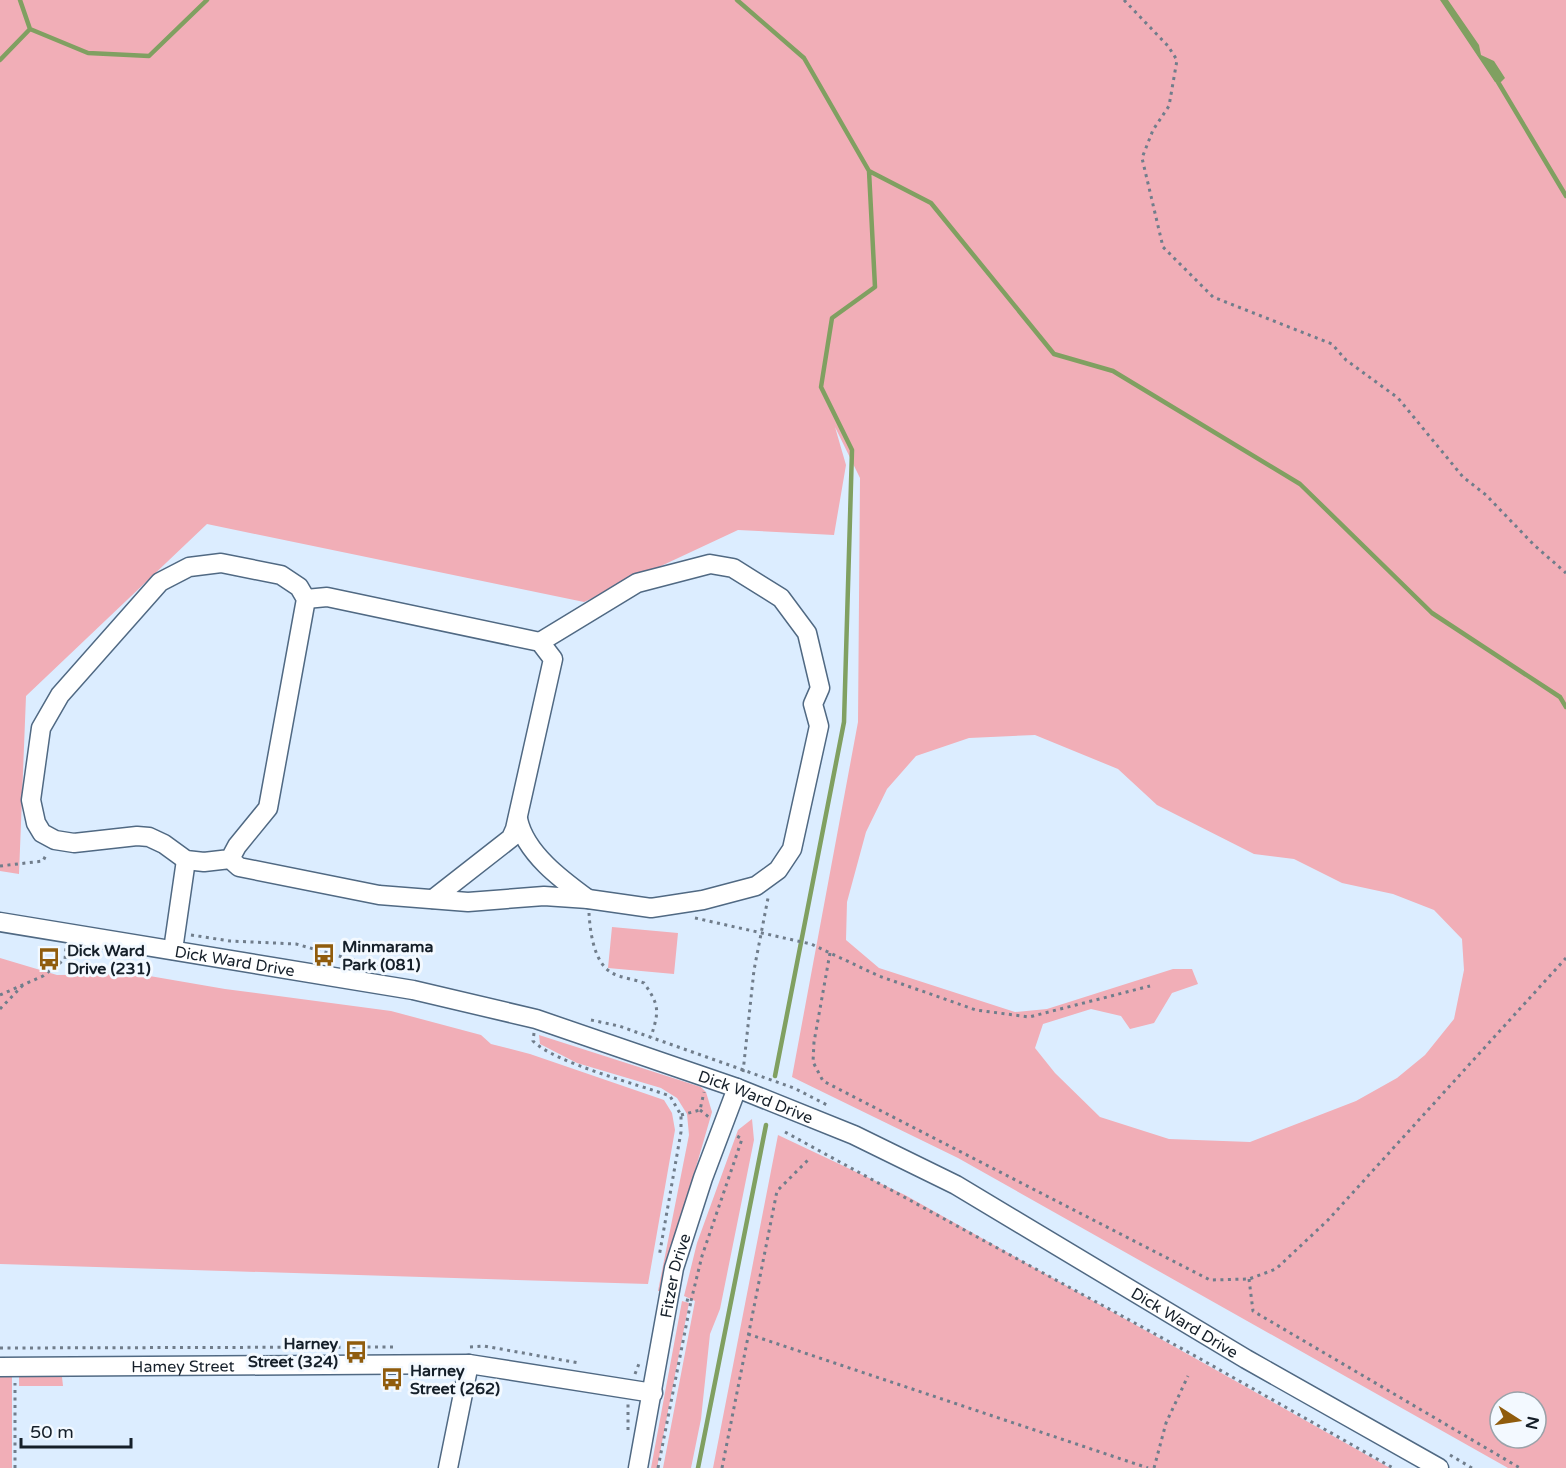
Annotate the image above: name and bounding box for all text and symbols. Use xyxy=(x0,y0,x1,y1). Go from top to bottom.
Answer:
place label: Minmarama Park (081) xyxy=(342,937,434,975)
place label: Dick Ward Drive (231) xyxy=(67,941,151,979)
street label: Dick Ward Drive xyxy=(173,942,296,981)
bus stop icon: Minmarama Park (081) xyxy=(311,942,337,968)
bus stop icon: Dick Ward Drive (231) xyxy=(36,946,62,972)
street label: Dick Ward Drive xyxy=(695,1066,816,1129)
street label: Fitzer Drive xyxy=(656,1231,696,1320)
street label: Dick Ward Drive xyxy=(1127,1283,1242,1363)
place label: Harney Street (324) xyxy=(248,1334,338,1372)
bus stop icon: Harney Street (324) xyxy=(343,1339,369,1365)
street label: Hamey Street xyxy=(131,1356,235,1377)
place label: Harney Street (262) xyxy=(410,1361,500,1399)
bus stop icon: Harney Street (262) xyxy=(379,1366,405,1392)
north arrow xyxy=(1488,1390,1548,1450)
scale bar xyxy=(21,1411,130,1449)
text: N xyxy=(1521,1415,1543,1431)
text: 50 m xyxy=(30,1421,74,1443)

